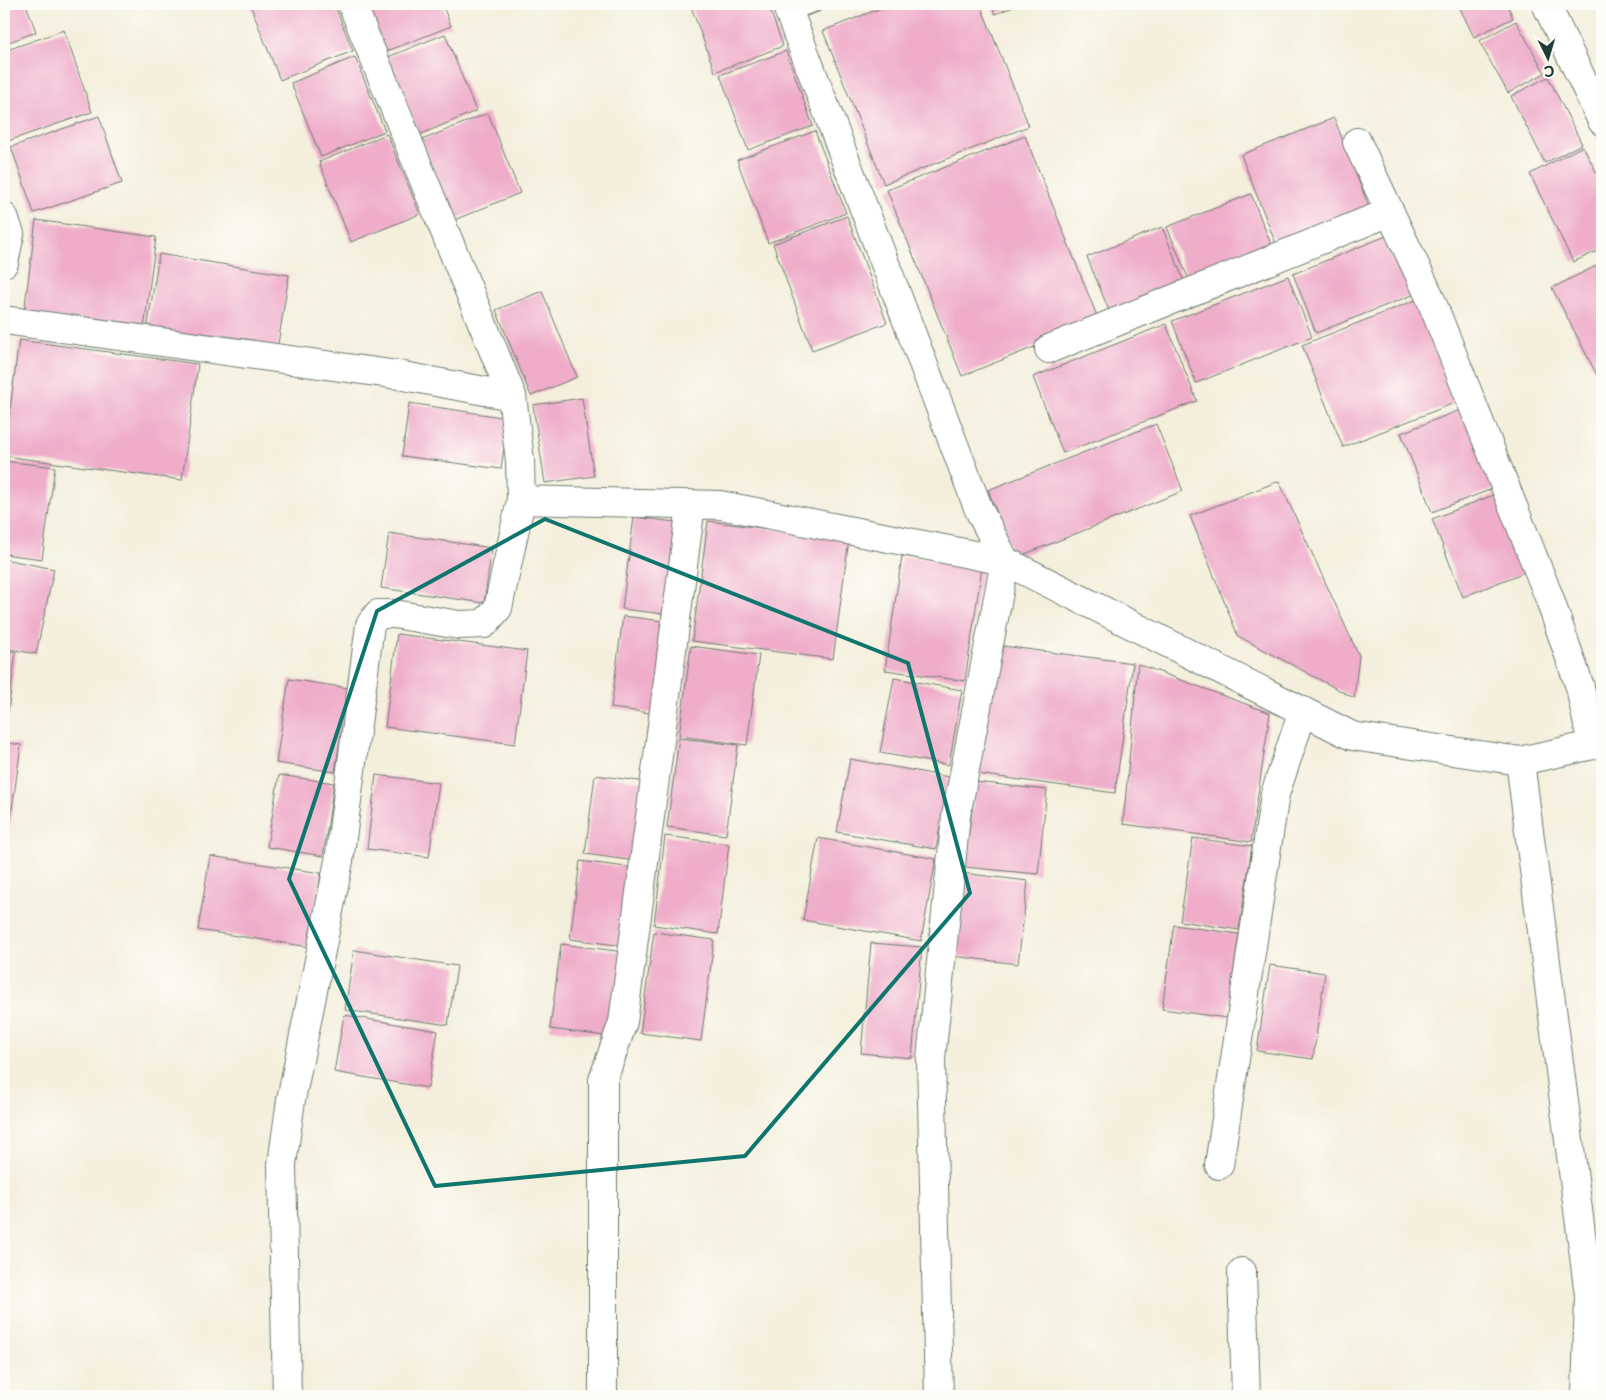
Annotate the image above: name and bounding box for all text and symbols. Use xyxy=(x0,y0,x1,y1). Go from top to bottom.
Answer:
north arrow xyxy=(1524,32,1574,82)
text: С xyxy=(1543,61,1555,82)

